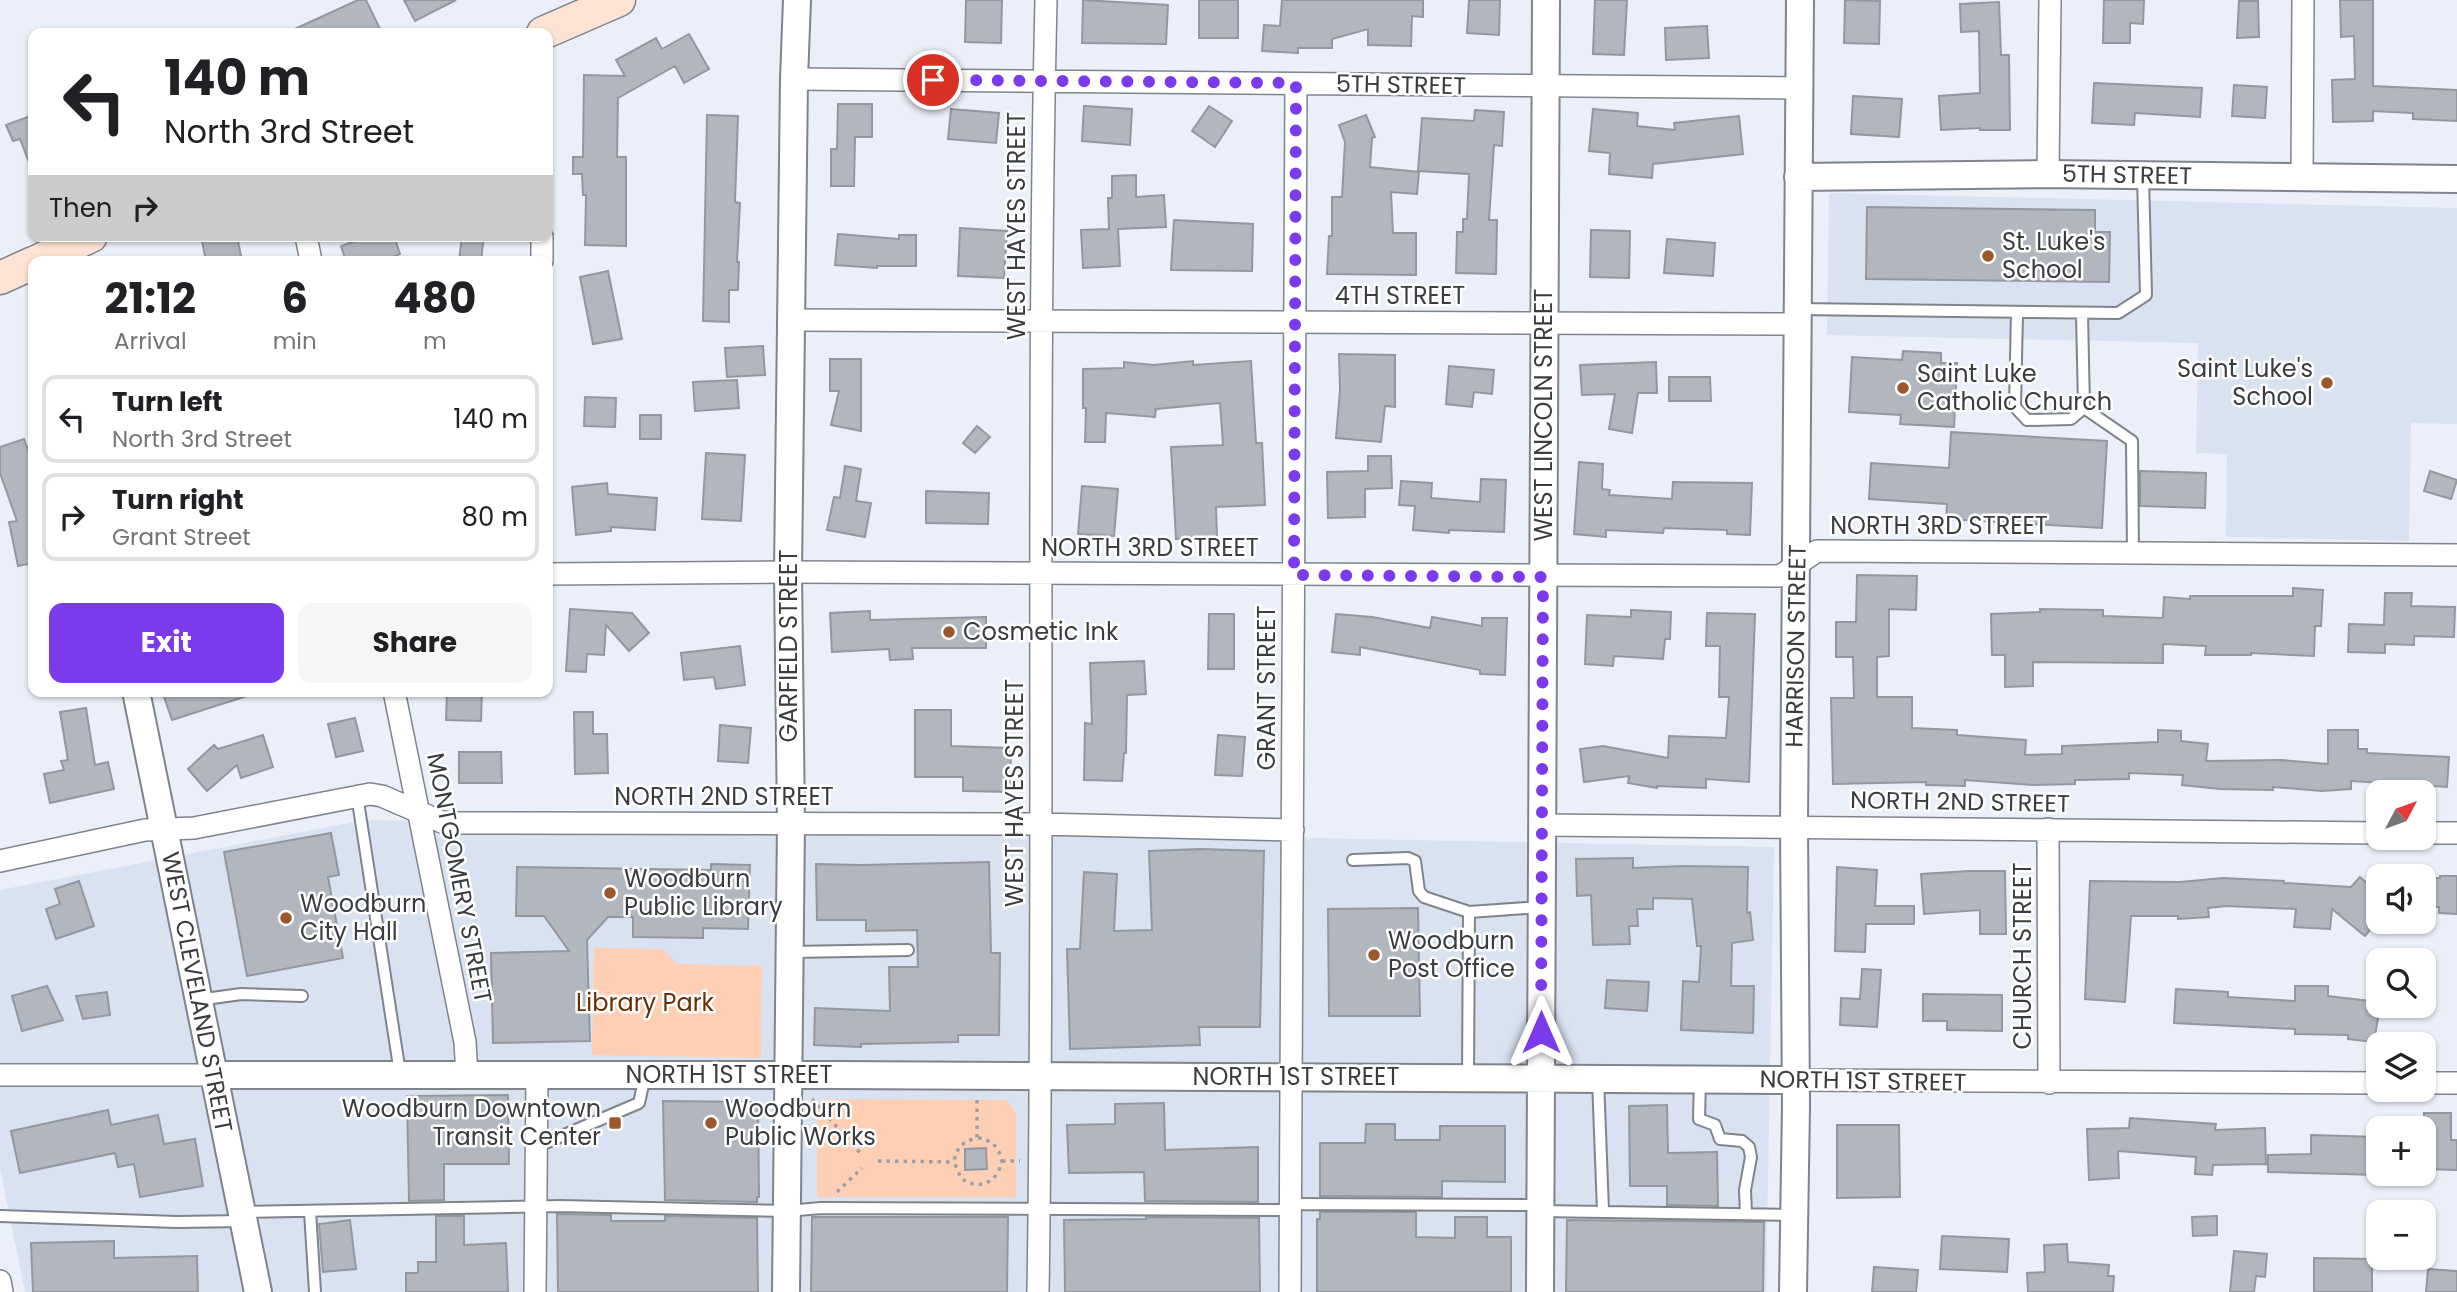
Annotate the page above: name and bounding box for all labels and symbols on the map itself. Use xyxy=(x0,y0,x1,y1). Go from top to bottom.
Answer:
pin xyxy=(903,50,963,110)
street label: 5TH STREET xyxy=(1336,67,1466,102)
street label: WEST HAYES STREET xyxy=(1000,112,1033,340)
street label: 5TH STREET xyxy=(2062,157,2192,192)
place label: St. Luke's School xyxy=(2002,225,2106,286)
marker: St. Luke's School xyxy=(1980,248,1996,264)
street label: 4TH STREET xyxy=(1335,279,1465,312)
street label: WEST LINCOLN STREET xyxy=(1527,289,1560,541)
place label: Saint Luke's School xyxy=(2177,352,2313,413)
place label: Saint Luke Catholic Church xyxy=(1917,357,2112,418)
marker: Saint Luke's School xyxy=(2319,375,2335,391)
marker: Saint Luke Catholic Church xyxy=(1895,380,1911,396)
street label: NORTH 3RD STREET xyxy=(1830,509,2048,542)
street label: NORTH 3RD STREET xyxy=(1041,531,1259,564)
street label: HARRISON STREET xyxy=(1777,544,1814,748)
street label: GARFIELD STREET xyxy=(772,550,805,742)
street label: GRANT STREET xyxy=(1250,606,1283,770)
place label: Cosmetic Ink xyxy=(963,615,1119,648)
marker: Cosmetic Ink xyxy=(941,624,957,640)
street label: WEST HAYES STREET xyxy=(998,679,1031,907)
street label: MONTGOMERY STREET xyxy=(419,750,500,1006)
street label: NORTH 2ND STREET xyxy=(614,780,834,813)
north arrow xyxy=(2366,780,2436,850)
street label: NORTH 2ND STREET xyxy=(1850,783,2070,820)
street label: WEST CLEVELAND STREET xyxy=(154,849,241,1135)
place label: Woodburn Public Library xyxy=(624,862,783,923)
street label: CHURCH STREET xyxy=(2006,863,2039,1049)
marker: Woodburn Public Library xyxy=(602,885,618,901)
place label: Woodburn City Hall xyxy=(300,887,426,948)
marker: Woodburn City Hall xyxy=(278,910,294,926)
place label: Woodburn Post Office xyxy=(1388,924,1515,985)
marker: Woodburn Post Office xyxy=(1366,947,1382,963)
park label: Library Park xyxy=(576,986,715,1019)
position arrow xyxy=(1504,995,1578,1069)
street label: NORTH 1ST STREET xyxy=(626,1058,832,1091)
street label: NORTH 1ST STREET xyxy=(1193,1060,1399,1093)
street label: NORTH 1ST STREET xyxy=(1759,1062,1967,1099)
place label: Woodburn Downtown Transit Center xyxy=(342,1092,601,1153)
place label: Woodburn Public Works xyxy=(725,1092,876,1153)
marker: Woodburn Downtown Transit Center xyxy=(607,1115,623,1131)
marker: Woodburn Public Works xyxy=(703,1115,719,1131)

